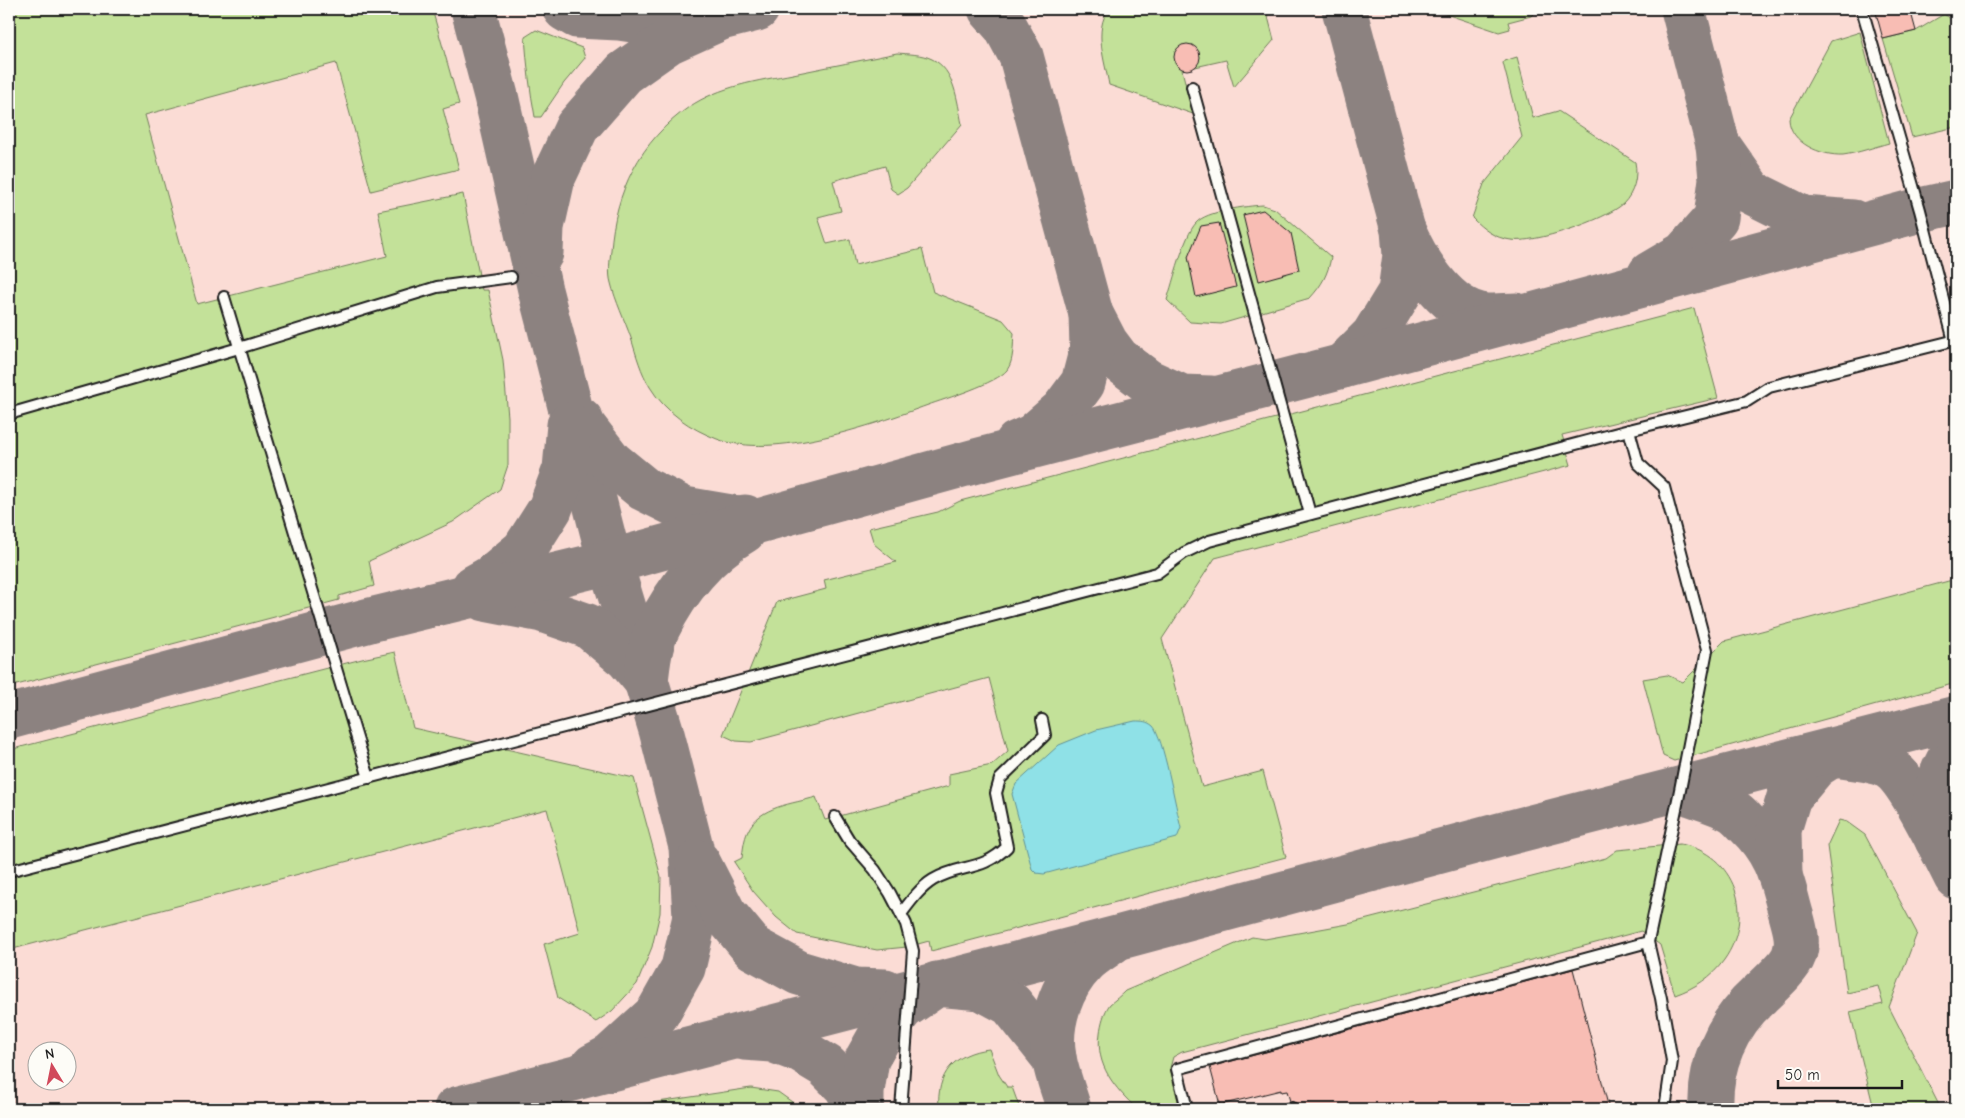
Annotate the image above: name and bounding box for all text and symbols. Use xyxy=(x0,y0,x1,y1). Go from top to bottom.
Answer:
north arrow xyxy=(28,1040,78,1090)
text: N xyxy=(44,1045,56,1063)
scale bar xyxy=(1778,1058,1901,1090)
text: 50 m xyxy=(1785,1066,1820,1084)

